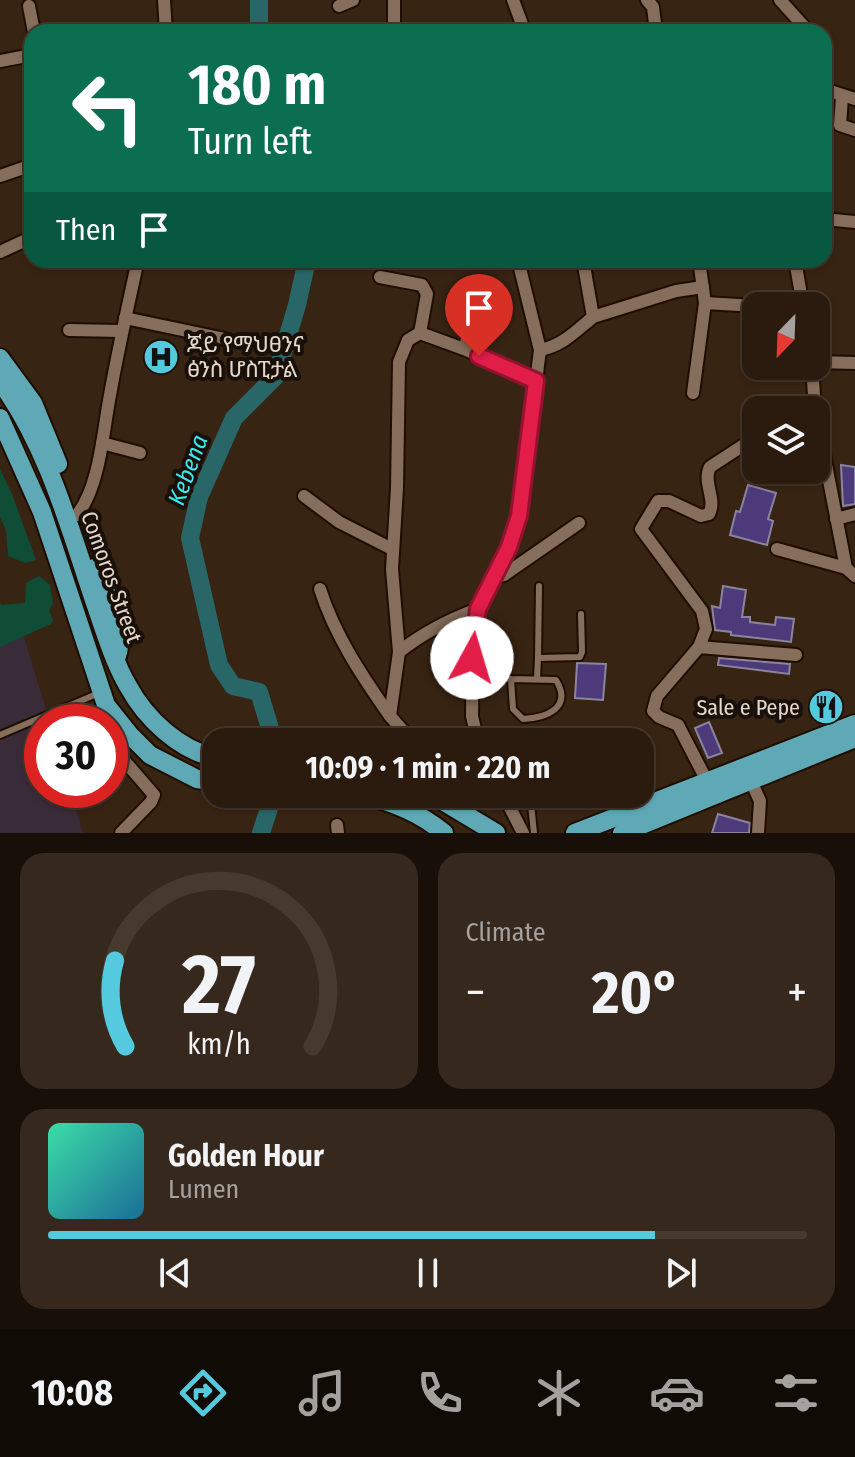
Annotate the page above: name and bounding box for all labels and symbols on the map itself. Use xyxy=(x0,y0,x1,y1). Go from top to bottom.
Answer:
pin xyxy=(445,274,513,356)
north arrow xyxy=(742,292,830,380)
place label: ጆይ የማህፀንና ፅንስ ሆስፒታል xyxy=(187,331,304,383)
hospital icon: ጆይ የማህፀንና ፅንስ ሆስፒታል xyxy=(142,338,180,376)
water label: Kebena xyxy=(162,431,214,509)
street label: Comoros Street xyxy=(75,508,148,647)
position arrow xyxy=(430,616,514,700)
restaurant icon: Sale e Pepe xyxy=(807,688,845,726)
place label: Sale e Pepe xyxy=(696,694,800,721)
speed limit sign: 30 xyxy=(24,704,128,808)

